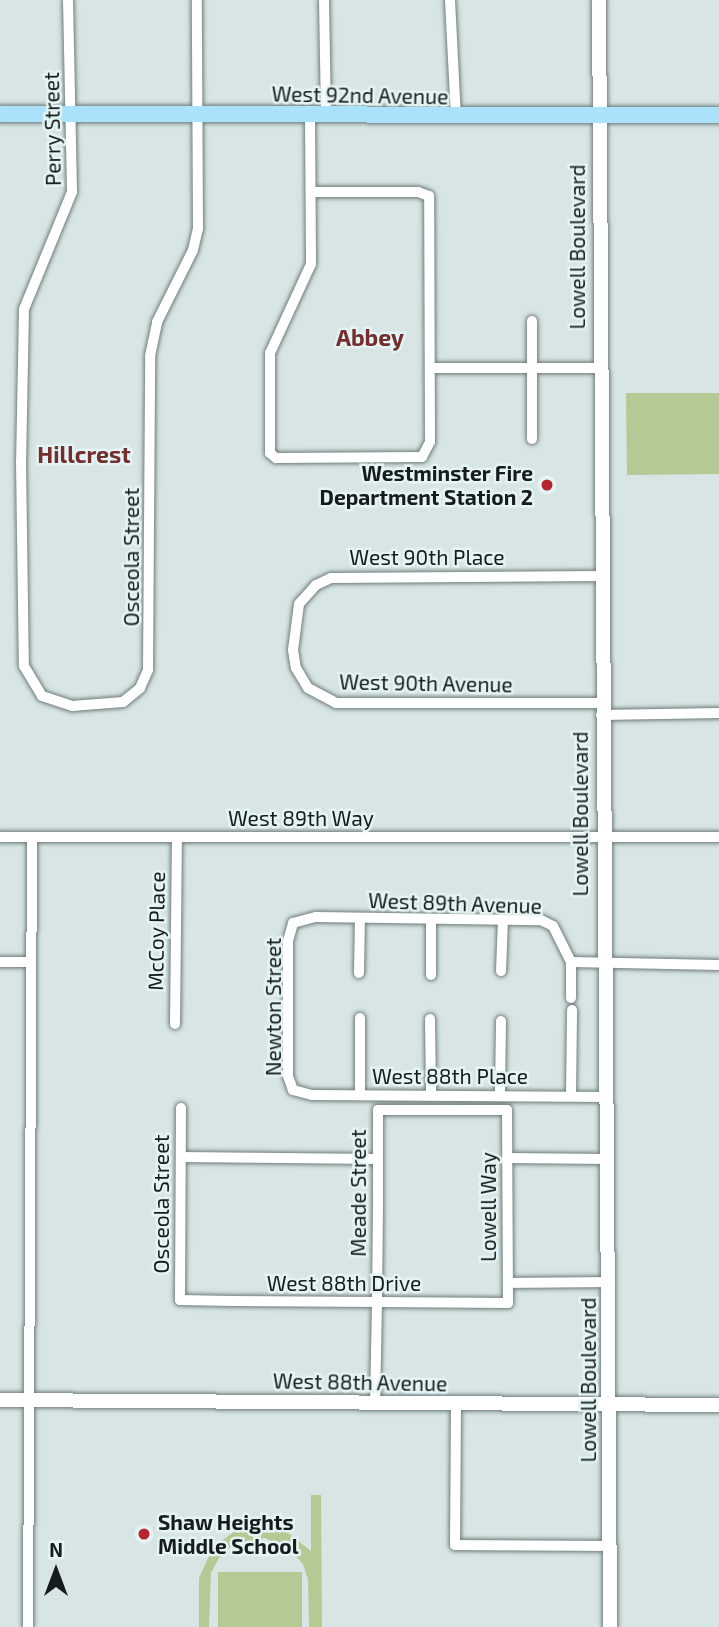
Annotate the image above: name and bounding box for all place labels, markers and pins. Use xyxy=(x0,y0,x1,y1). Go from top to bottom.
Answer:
place label: Westminster Fire Department Station 2 xyxy=(320,460,533,510)
marker: Westminster Fire Department Station 2 xyxy=(539,477,555,493)
place label: Shaw Heights Middle School xyxy=(158,1509,299,1559)
marker: Shaw Heights Middle School xyxy=(136,1526,152,1542)

